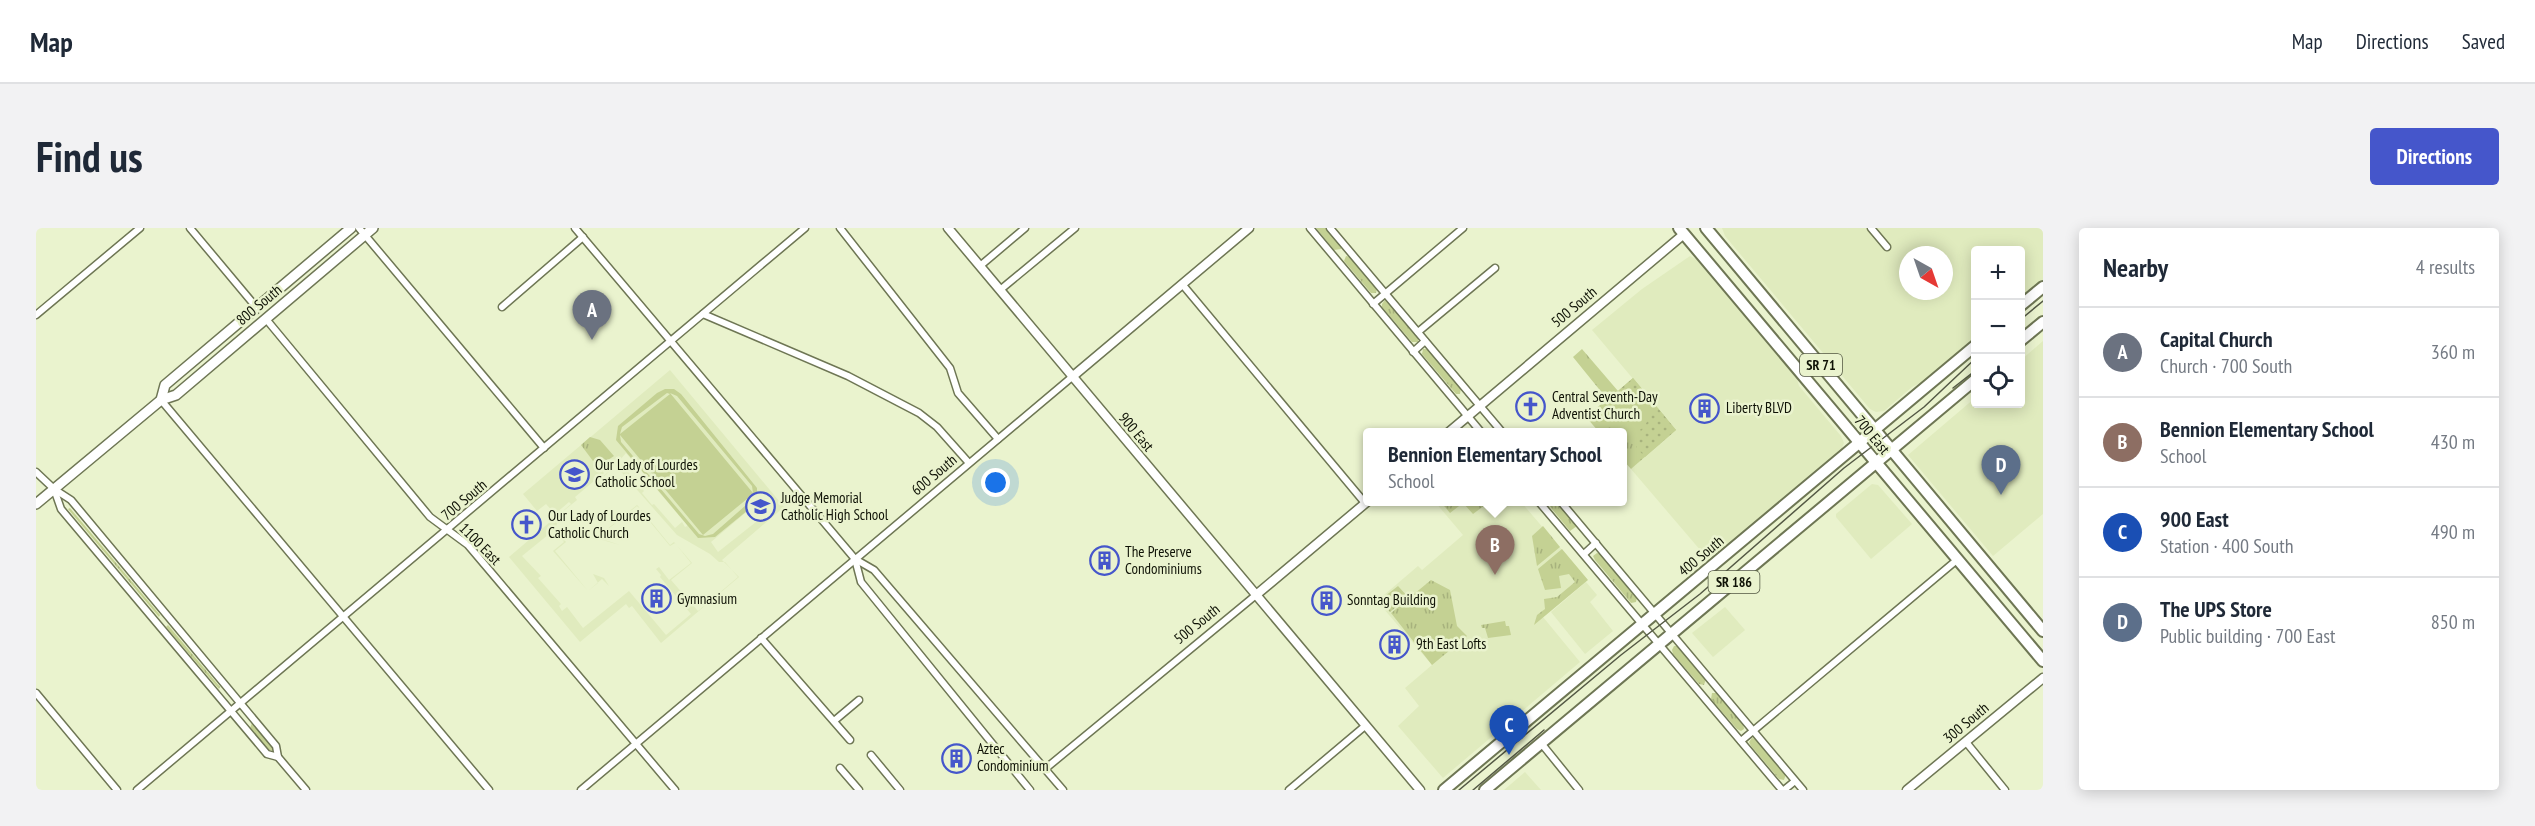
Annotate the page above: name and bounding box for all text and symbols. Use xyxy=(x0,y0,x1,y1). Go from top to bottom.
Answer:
text: Map xyxy=(30,23,73,60)
text: Map xyxy=(2292,28,2323,55)
text: Directions xyxy=(2356,28,2429,55)
text: Saved xyxy=(2462,28,2505,55)
button: Directions xyxy=(2370,128,2499,185)
text: Find us xyxy=(36,129,143,184)
north arrow xyxy=(1899,246,1953,300)
map controls xyxy=(1971,246,2025,408)
button: + xyxy=(1971,246,2025,300)
text: Nearby xyxy=(2103,251,2168,284)
text: 4 results xyxy=(2416,254,2475,280)
street label: 800 South xyxy=(232,280,285,329)
street label: 500 South xyxy=(1547,282,1600,331)
pin: A xyxy=(572,291,612,340)
button: − xyxy=(1971,300,2025,354)
text: Capital Church xyxy=(2160,325,2273,353)
text: A xyxy=(2117,339,2128,365)
text: 360 m xyxy=(2431,339,2475,365)
text: Church · 700 South xyxy=(2160,353,2292,379)
road number: SR 71 xyxy=(1800,354,1842,376)
button: locate xyxy=(1971,354,2025,408)
place label: Central Seventh-Day Adventist Church xyxy=(1552,387,1658,423)
church icon: Central Seventh-Day Adventist Church xyxy=(1515,390,1547,422)
building icon: Liberty BLVD xyxy=(1689,392,1721,424)
place label: Liberty BLVD xyxy=(1726,398,1792,417)
street label: 900 East xyxy=(1115,408,1158,455)
street label: 700 East xyxy=(1851,411,1894,458)
text: Bennion Elementary School xyxy=(2160,415,2374,443)
popup xyxy=(1363,428,1627,506)
text: B xyxy=(2118,429,2127,455)
text: 430 m xyxy=(2431,429,2475,455)
text: Bennion Elementary School xyxy=(1388,440,1602,468)
text: School xyxy=(2160,443,2206,469)
pin: D xyxy=(1982,446,2020,495)
street label: 600 South xyxy=(907,450,960,499)
place label: Our Lady of Lourdes Catholic School xyxy=(595,455,698,491)
school or university icon: Our Lady of Lourdes Catholic School xyxy=(558,458,590,490)
your location xyxy=(981,468,1010,497)
text: School xyxy=(1388,468,1434,494)
street label: 700 South xyxy=(437,475,490,524)
place label: Judge Memorial Catholic High School xyxy=(780,488,889,524)
school or university icon: Judge Memorial Catholic High School xyxy=(744,491,776,523)
text: 900 East xyxy=(2160,505,2229,533)
place label: Our Lady of Lourdes Catholic Church xyxy=(548,506,651,542)
church icon: Our Lady of Lourdes Catholic Church xyxy=(511,509,543,541)
street label: 1100 East xyxy=(455,519,505,569)
text: C xyxy=(2118,519,2127,545)
text: 490 m xyxy=(2431,519,2475,545)
pin: B xyxy=(1476,526,1514,575)
street label: 400 South xyxy=(1674,531,1727,580)
text: Station · 400 South xyxy=(2160,533,2293,559)
place label: The Preserve Condominiums xyxy=(1125,542,1202,578)
building icon: The Preserve Condominiums xyxy=(1088,545,1120,577)
road number: SR 186 xyxy=(1708,571,1760,593)
building icon: Gymnasium xyxy=(640,583,672,615)
building icon: Sonntag Building xyxy=(1310,584,1342,616)
place label: Gymnasium xyxy=(677,589,737,608)
place label: Sonntag Building xyxy=(1347,590,1436,609)
text: The UPS Store xyxy=(2160,595,2272,623)
street label: 500 South xyxy=(1170,599,1223,648)
text: D xyxy=(2117,609,2128,635)
text: 850 m xyxy=(2431,609,2475,635)
text: Public building · 700 East xyxy=(2160,623,2335,649)
building icon: 9th East Lofts xyxy=(1379,628,1411,660)
place label: 9th East Lofts xyxy=(1416,634,1486,653)
street label: 300 South xyxy=(1939,698,1992,747)
pin: C xyxy=(1490,706,1528,755)
place label: Aztec Condominium xyxy=(977,739,1049,775)
building icon: Aztec Condominium xyxy=(940,742,972,774)

